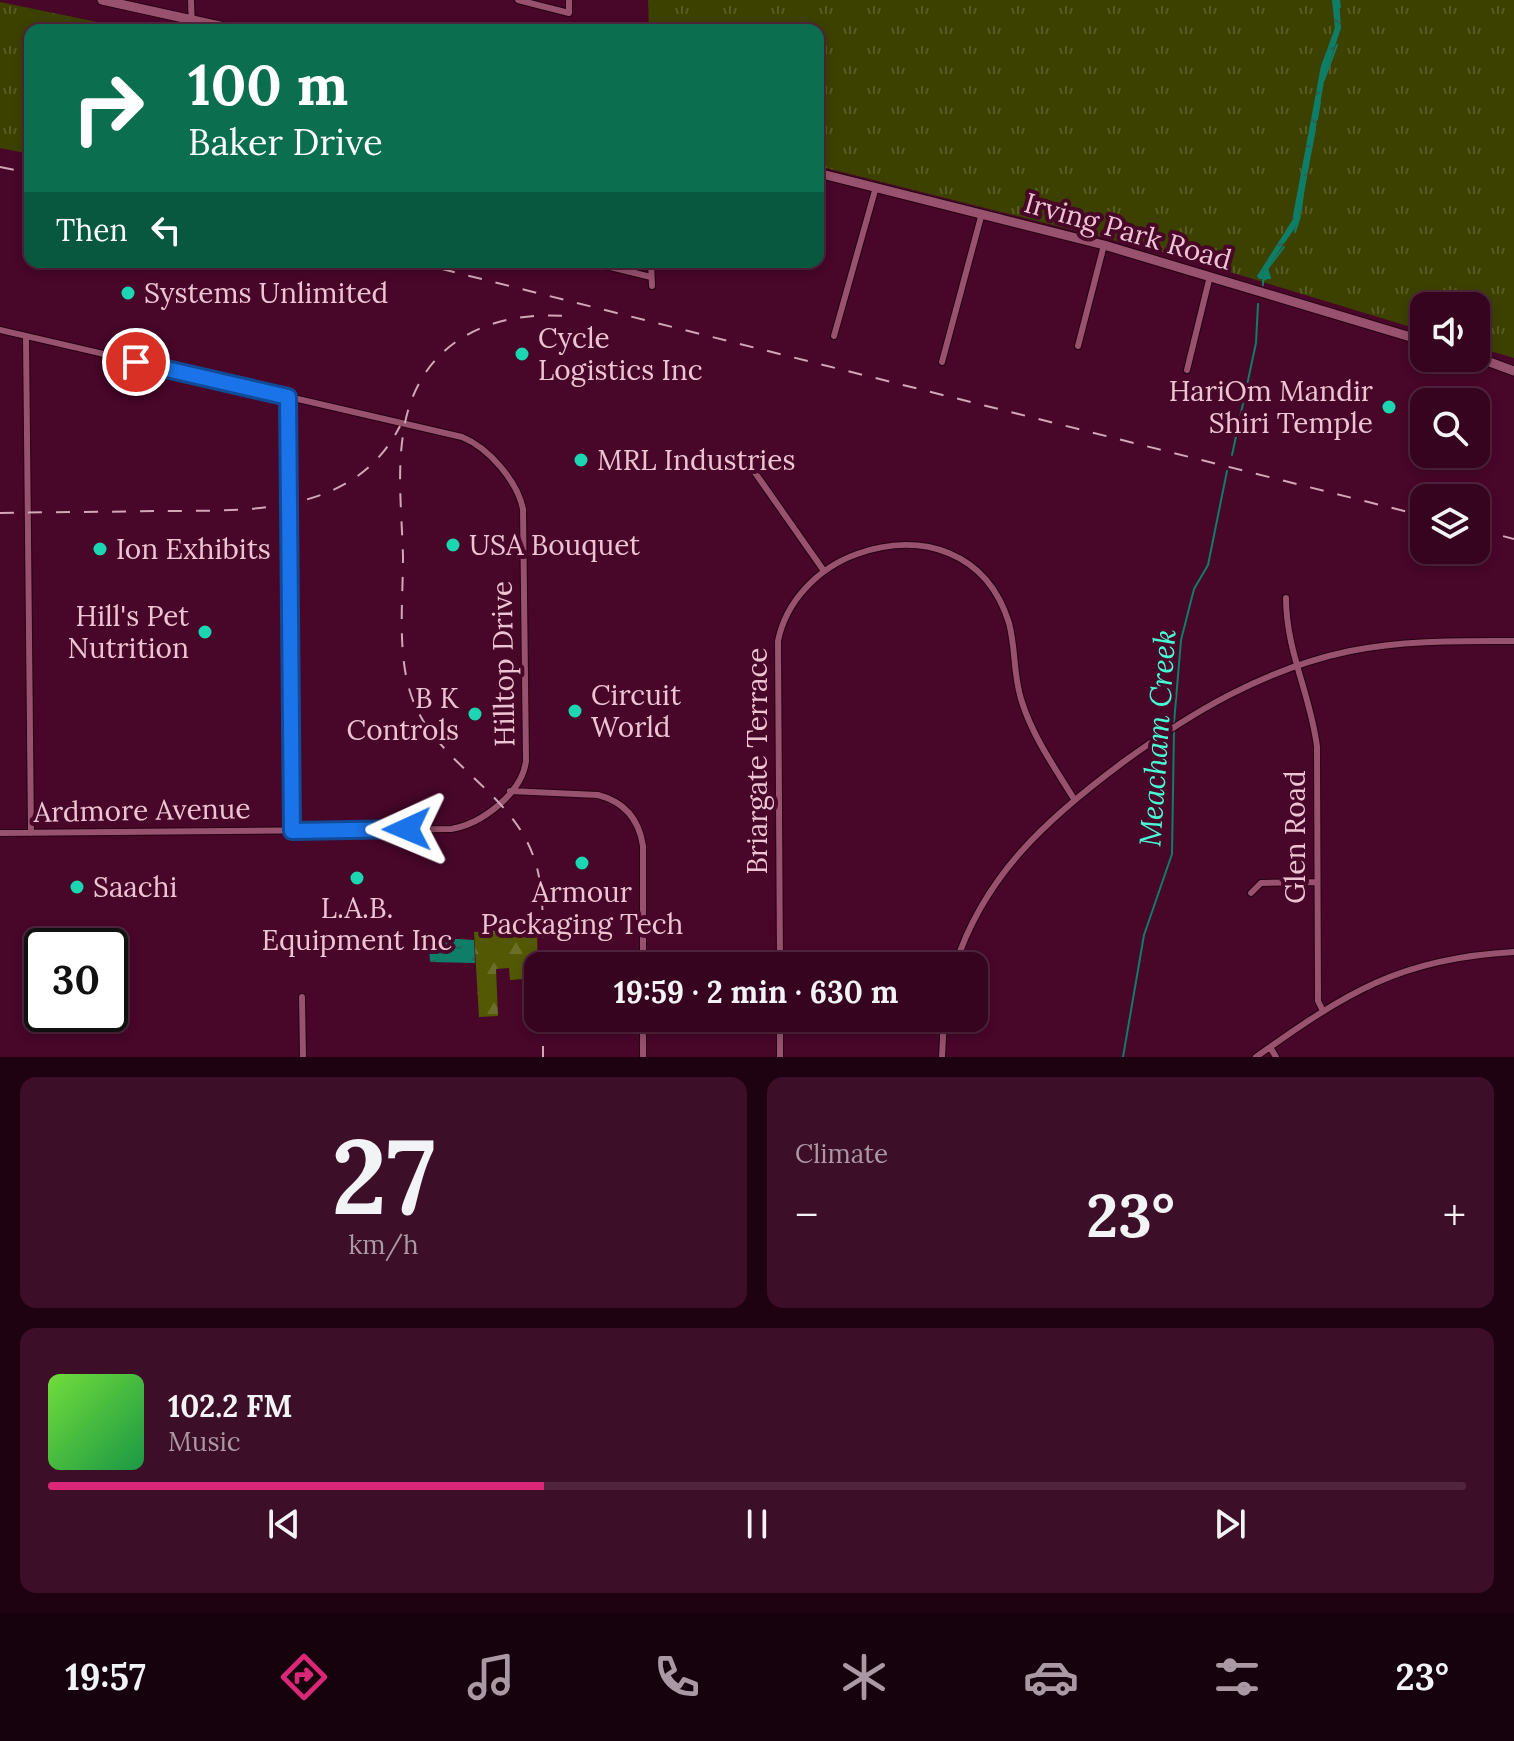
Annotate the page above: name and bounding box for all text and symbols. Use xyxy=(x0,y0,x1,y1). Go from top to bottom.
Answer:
text: 100 m xyxy=(188,49,348,120)
icon: right xyxy=(56,56,160,160)
text: Baker Drive xyxy=(188,119,383,165)
street label: Irving Park Road xyxy=(1020,184,1236,278)
icon: left xyxy=(144,208,188,252)
text: Then xyxy=(56,211,128,249)
place label: Systems Unlimited xyxy=(144,275,388,311)
marker: Systems Unlimited xyxy=(119,284,137,302)
map controls xyxy=(1410,292,1490,564)
button: sound xyxy=(1410,292,1490,372)
place label: Cycle Logistics Inc xyxy=(538,320,703,388)
pin xyxy=(102,328,170,396)
icon: arrive xyxy=(114,340,158,384)
marker: Cycle Logistics Inc xyxy=(513,345,531,363)
place label: HariOm Mandir Shiri Temple xyxy=(1169,373,1373,441)
button: search xyxy=(1410,388,1490,468)
marker: HariOm Mandir Shiri Temple xyxy=(1380,398,1398,416)
place label: MRL Industries xyxy=(597,442,795,478)
marker: MRL Industries xyxy=(572,451,590,469)
button: layers xyxy=(1410,484,1490,564)
place label: USA Bouquet xyxy=(469,527,640,563)
place label: Ion Exhibits xyxy=(116,531,271,567)
marker: USA Bouquet xyxy=(444,536,462,554)
marker: Ion Exhibits xyxy=(91,540,109,558)
street label: Hilltop Drive xyxy=(484,581,522,747)
place label: Hill's Pet Nutrition xyxy=(68,598,189,666)
marker: Hill's Pet Nutrition xyxy=(196,623,214,641)
water label: Meacham Creek xyxy=(1130,628,1184,848)
street label: Briargate Terrace xyxy=(739,648,775,874)
place label: Circuit World xyxy=(591,677,681,745)
place label: B K Controls xyxy=(347,680,459,748)
marker: Circuit World xyxy=(566,702,584,720)
marker: B K Controls xyxy=(466,705,484,723)
street label: Glen Road xyxy=(1277,770,1313,904)
position arrow xyxy=(365,787,449,871)
street label: Ardmore Avenue xyxy=(32,790,251,830)
marker: Armour Packaging Tech xyxy=(573,854,591,872)
place label: Saachi xyxy=(93,869,177,905)
marker: L.A.B. Equipment Inc xyxy=(348,869,366,887)
place label: Armour Packaging Tech xyxy=(481,874,683,942)
marker: Saachi xyxy=(68,878,86,896)
place label: L.A.B. Equipment Inc xyxy=(261,890,453,958)
speed limit sign: 30 xyxy=(24,928,128,1032)
text: 19:59 · 2 min · 630 m xyxy=(614,973,898,1011)
text: 27 xyxy=(331,1109,436,1242)
text: Climate xyxy=(795,1137,888,1170)
text: 23° xyxy=(1086,1177,1175,1253)
text: − xyxy=(795,1187,818,1243)
text: + xyxy=(1443,1187,1466,1243)
text: km/h xyxy=(348,1228,419,1261)
text: 102.2 FM xyxy=(168,1387,292,1425)
text: Music xyxy=(168,1425,241,1458)
icon: previous xyxy=(262,1502,306,1546)
icon: pause xyxy=(735,1502,779,1546)
icon: next xyxy=(1208,1502,1252,1546)
icon: directions xyxy=(276,1649,332,1705)
icon: music xyxy=(463,1649,519,1705)
icon: phone xyxy=(649,1649,705,1705)
icon: climate xyxy=(836,1649,892,1705)
icon: car xyxy=(1023,1649,1079,1705)
icon: filters xyxy=(1209,1649,1265,1705)
text: 19:57 xyxy=(65,1654,146,1700)
text: 23° xyxy=(1396,1654,1449,1700)

